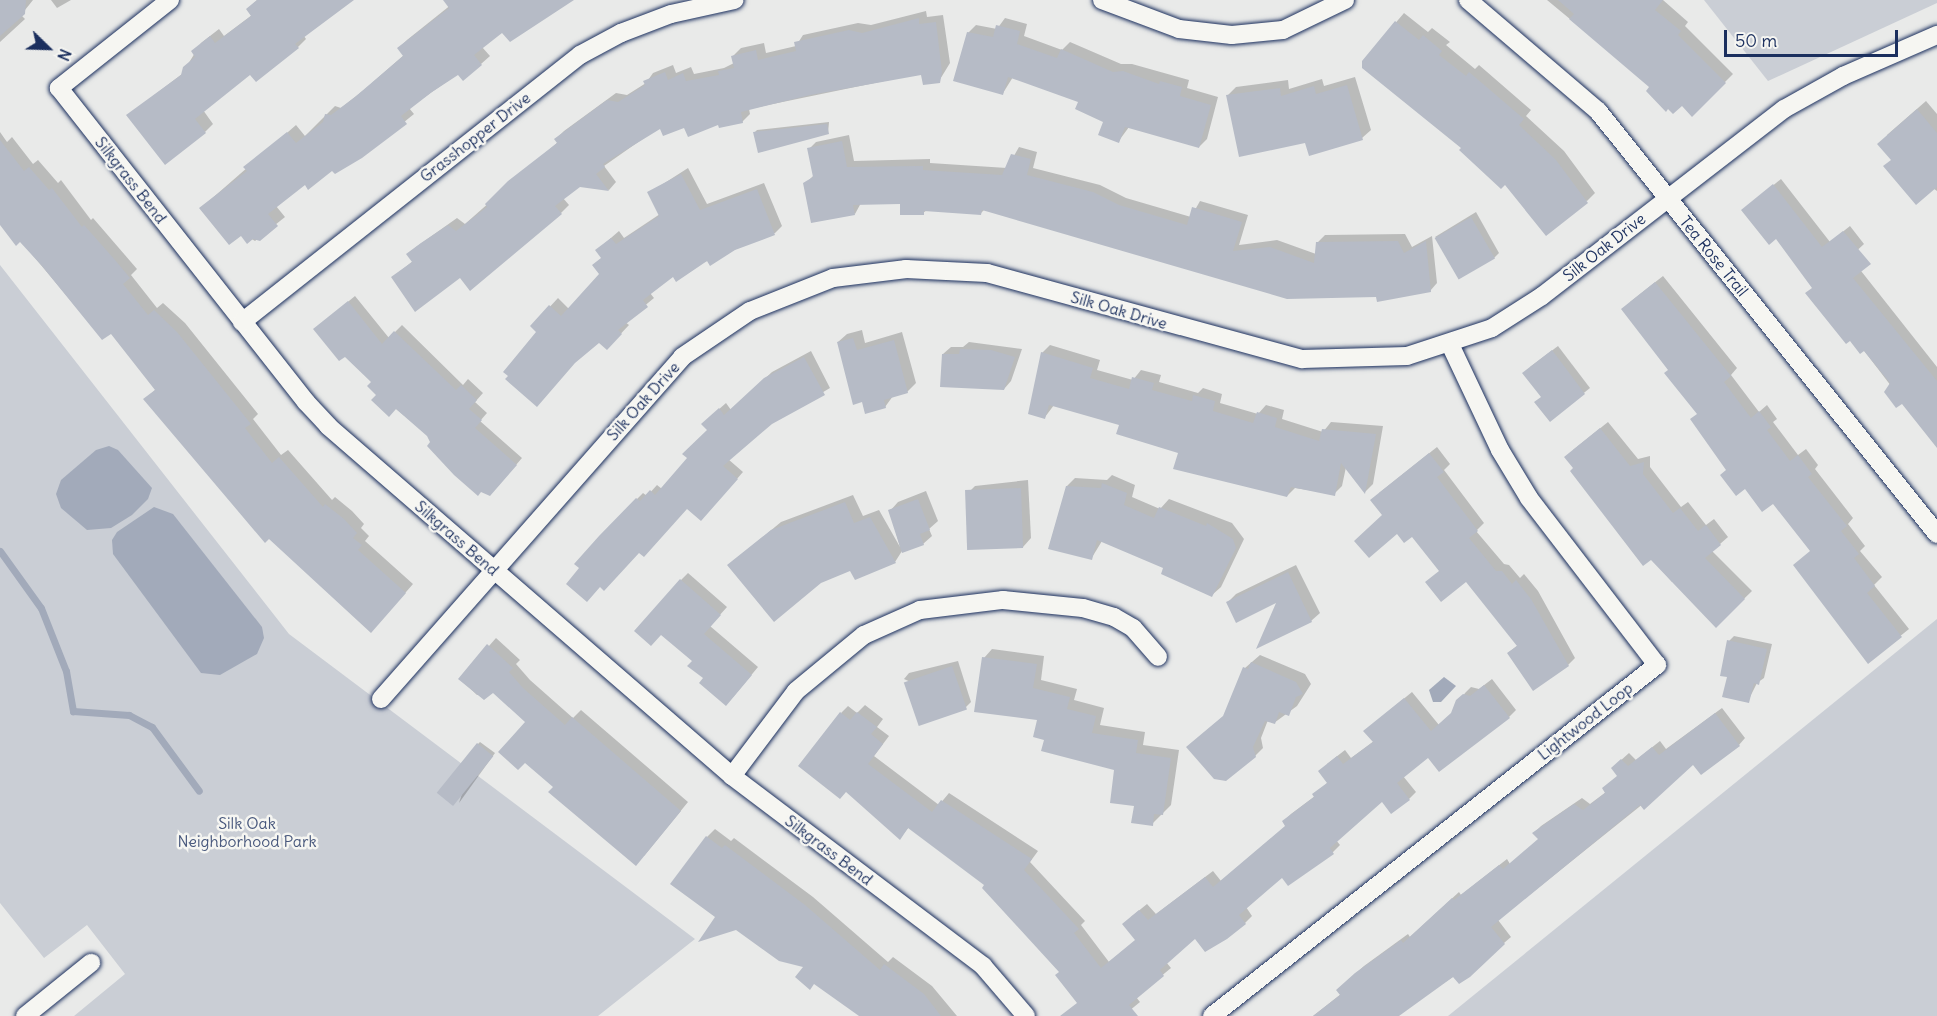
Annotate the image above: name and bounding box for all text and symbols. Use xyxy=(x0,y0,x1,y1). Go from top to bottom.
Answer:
north arrow xyxy=(18,18,78,78)
scale bar xyxy=(1727,18,1901,56)
text: 50 m xyxy=(1735,29,1777,52)
text: N xyxy=(53,46,76,64)
street label: Grasshopper Drive xyxy=(416,88,534,186)
street label: Silkgrass Bend xyxy=(91,133,171,227)
street label: Silk Oak Drive xyxy=(1559,209,1649,285)
street label: Tea Rose Trail xyxy=(1676,212,1752,300)
street label: Silk Oak Drive xyxy=(1069,287,1169,333)
street label: Silk Oak Drive xyxy=(603,358,683,444)
street label: Silkgrass Bend xyxy=(411,496,503,580)
street label: Lightwood Loop xyxy=(1534,678,1636,764)
street label: Silkgrass Bend xyxy=(781,811,877,889)
park label: Silk Oak Neighborhood Park xyxy=(177,813,317,851)

